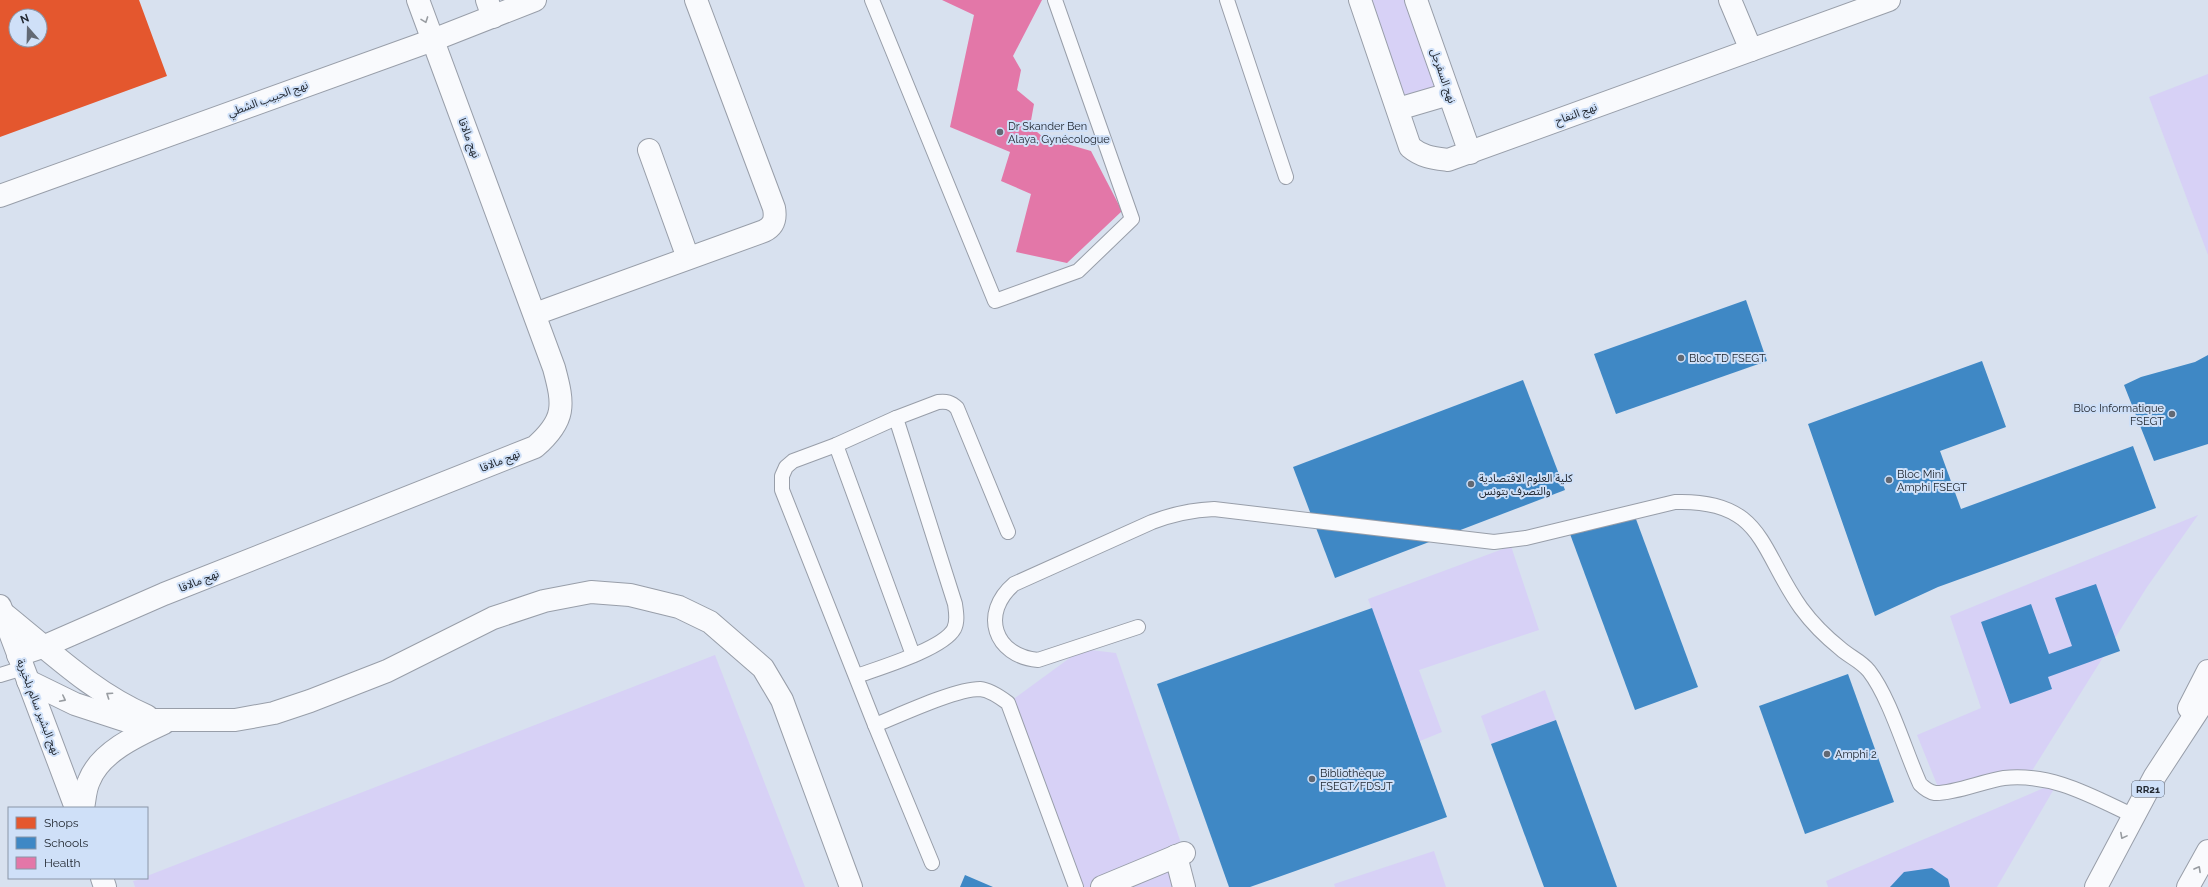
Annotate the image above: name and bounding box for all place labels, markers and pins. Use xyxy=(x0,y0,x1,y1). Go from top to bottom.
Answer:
place label: Dr Skander Ben Alaya, Gynécologue xyxy=(1008,120,1110,146)
marker: Dr Skander Ben Alaya, Gynécologue xyxy=(995,127,1005,137)
place label: Bloc TD FSEGT xyxy=(1689,352,1766,365)
marker: Bloc TD FSEGT xyxy=(1676,353,1686,363)
place label: Bloc Informatique FSEGT xyxy=(2073,402,2165,428)
marker: Bloc Informatique FSEGT xyxy=(2167,409,2177,419)
place label: Bloc Mini Amphi FSEGT xyxy=(1897,468,1967,494)
place label: كلية العلوم الاقتصادية والتصرف بتونس xyxy=(1479,472,1573,498)
marker: Bloc Mini Amphi FSEGT xyxy=(1884,475,1894,485)
marker: كلية العلوم الاقتصادية والتصرف بتونس xyxy=(1466,479,1476,489)
place label: Amphi 2 xyxy=(1835,748,1877,761)
marker: Amphi 2 xyxy=(1822,749,1832,759)
place label: Bibliothèque FSEGT/FDSJT xyxy=(1320,767,1393,793)
marker: Bibliothèque FSEGT/FDSJT xyxy=(1307,774,1317,784)

